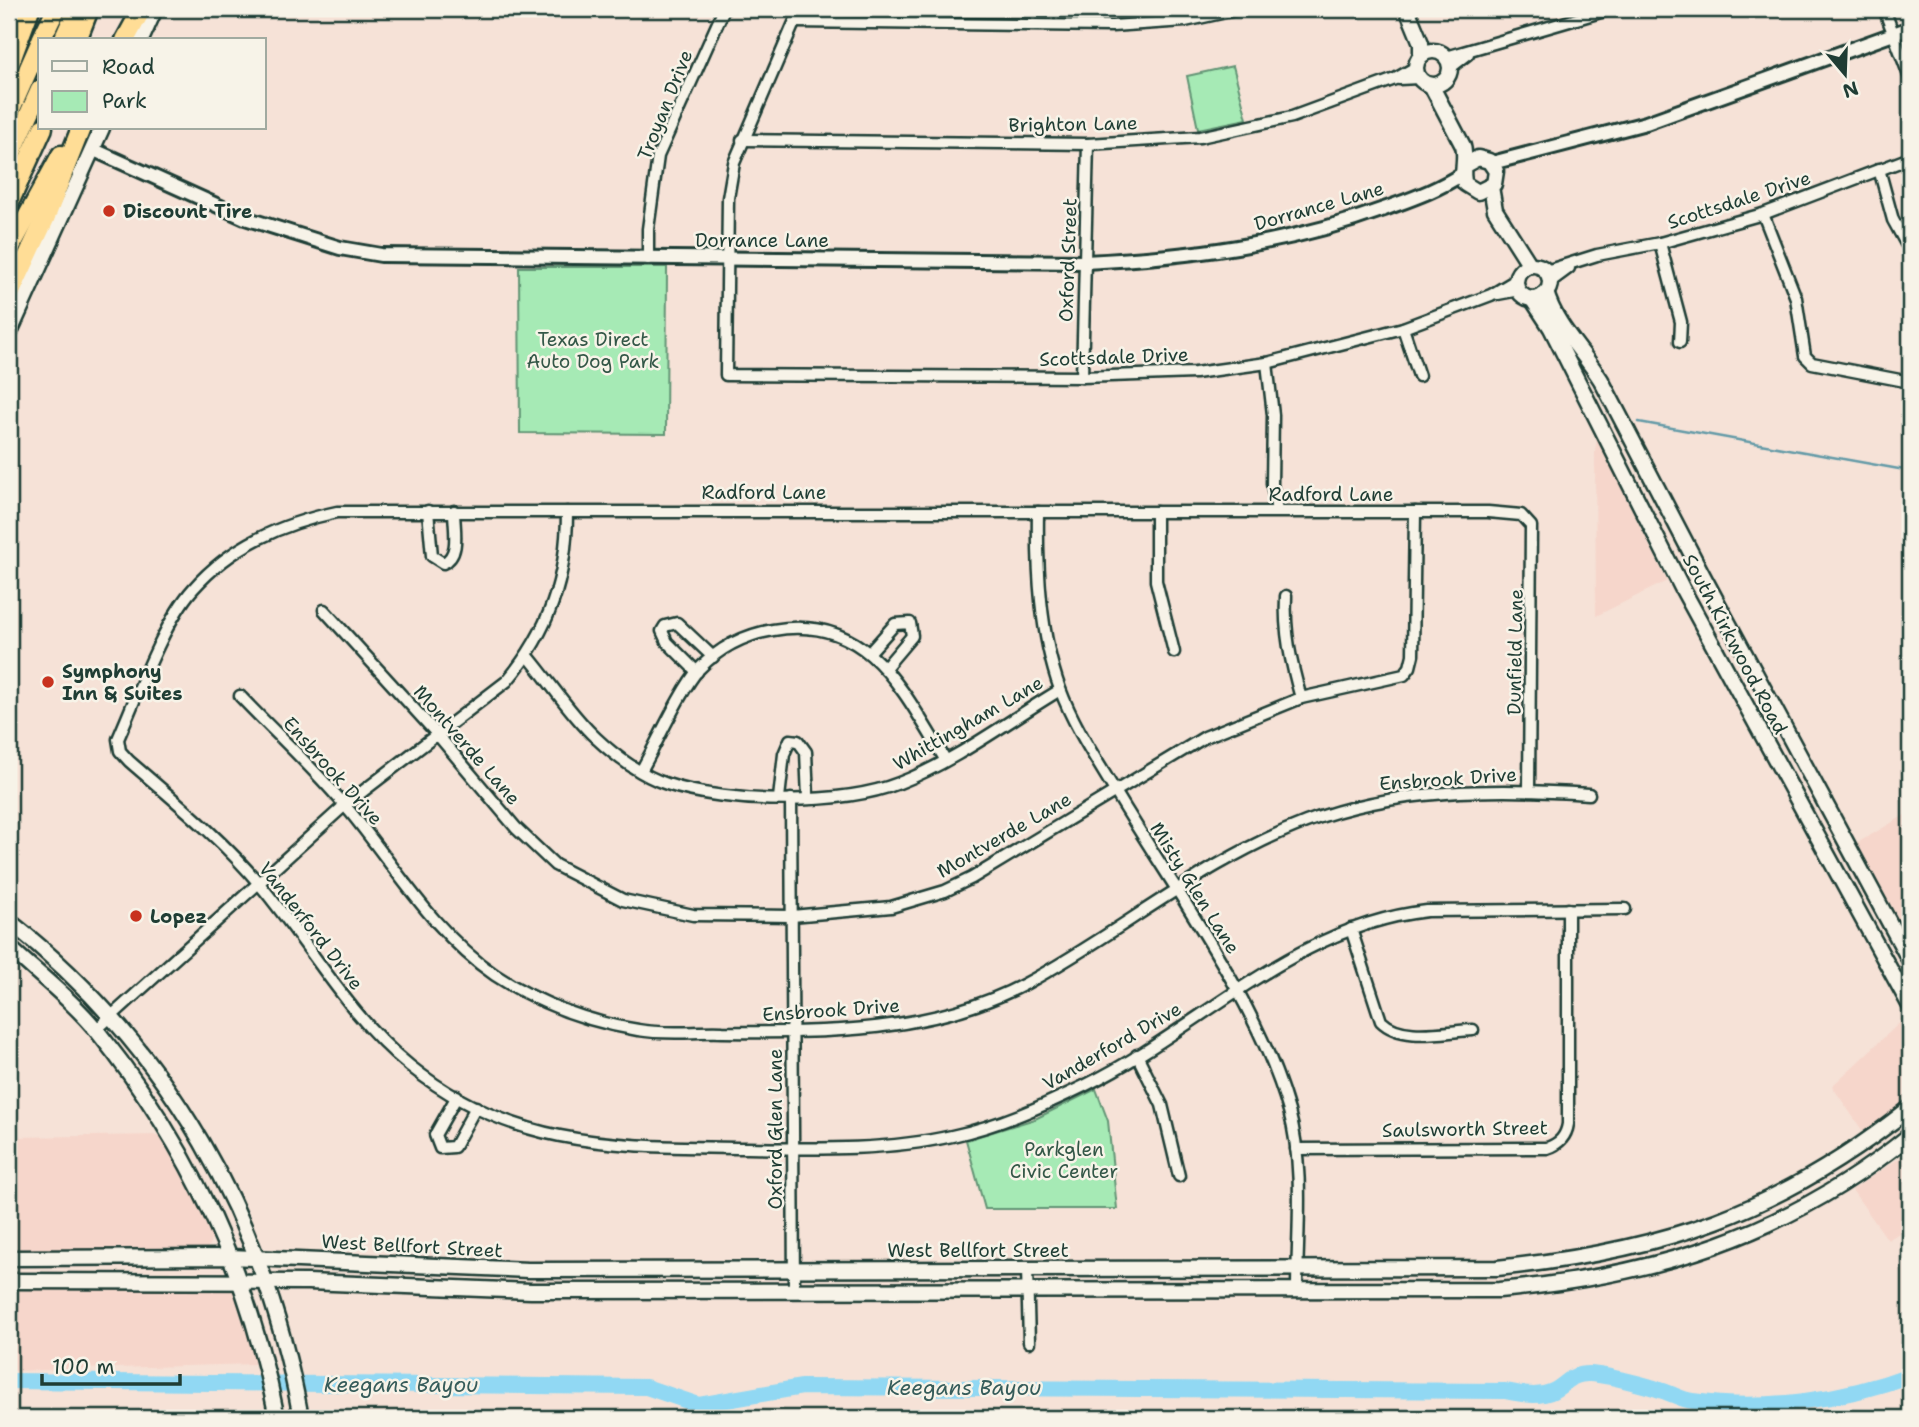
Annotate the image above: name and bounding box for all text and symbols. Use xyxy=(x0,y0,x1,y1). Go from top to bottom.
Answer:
legend xyxy=(38,38,266,130)
north arrow xyxy=(1811,38,1881,108)
street label: Troyan Drive xyxy=(632,46,698,164)
text: Road xyxy=(102,53,155,81)
text: N xyxy=(1839,75,1862,104)
text: Park xyxy=(102,87,147,115)
street label: Brighton Lane xyxy=(1008,110,1138,138)
street label: Scottsdale Drive xyxy=(1664,165,1814,235)
street label: Dorrance Lane xyxy=(1251,176,1387,236)
street label: Oxford Street xyxy=(1053,198,1083,322)
place label: Discount Tire xyxy=(123,199,252,224)
marker: Discount Tire xyxy=(101,203,117,219)
street label: Dorrance Lane xyxy=(695,228,829,253)
park label: Texas Direct Auto Dog Park xyxy=(526,327,660,374)
street label: Scottsdale Drive xyxy=(1039,342,1189,372)
street label: Radford Lane xyxy=(702,480,826,505)
street label: Radford Lane xyxy=(1269,482,1393,507)
street label: South Kirkwood Road xyxy=(1677,550,1793,738)
street label: Dunfield Lane xyxy=(1501,589,1529,715)
place label: Symphony Inn & Suites xyxy=(62,659,183,706)
street label: Whittingham Lane xyxy=(888,670,1048,776)
marker: Symphony Inn & Suites xyxy=(40,674,56,690)
street label: Montverde Lane xyxy=(408,680,526,810)
street label: Ensbrook Drive xyxy=(278,711,388,831)
street label: Ensbrook Drive xyxy=(1378,762,1518,796)
street label: Montverde Lane xyxy=(932,786,1076,884)
street label: Misty Glen Lane xyxy=(1145,818,1245,958)
street label: Vanderford Drive xyxy=(253,857,369,995)
place label: Lopez xyxy=(150,904,207,929)
marker: Lopez xyxy=(128,908,144,924)
street label: Ensbrook Drive xyxy=(761,993,901,1027)
street label: Vanderford Drive xyxy=(1038,996,1186,1096)
street label: Oxford Glen Lane xyxy=(763,1048,788,1210)
street label: Saulsworth Street xyxy=(1382,1115,1548,1143)
park label: Parkglen Civic Center xyxy=(1010,1137,1118,1184)
street label: West Bellfort Street xyxy=(321,1229,503,1263)
street label: West Bellfort Street xyxy=(887,1238,1069,1263)
scale bar xyxy=(42,1343,180,1387)
text: 100 m xyxy=(52,1353,115,1381)
water label: Keegans Bayou xyxy=(324,1371,478,1399)
water label: Keegans Bayou xyxy=(887,1374,1041,1402)

